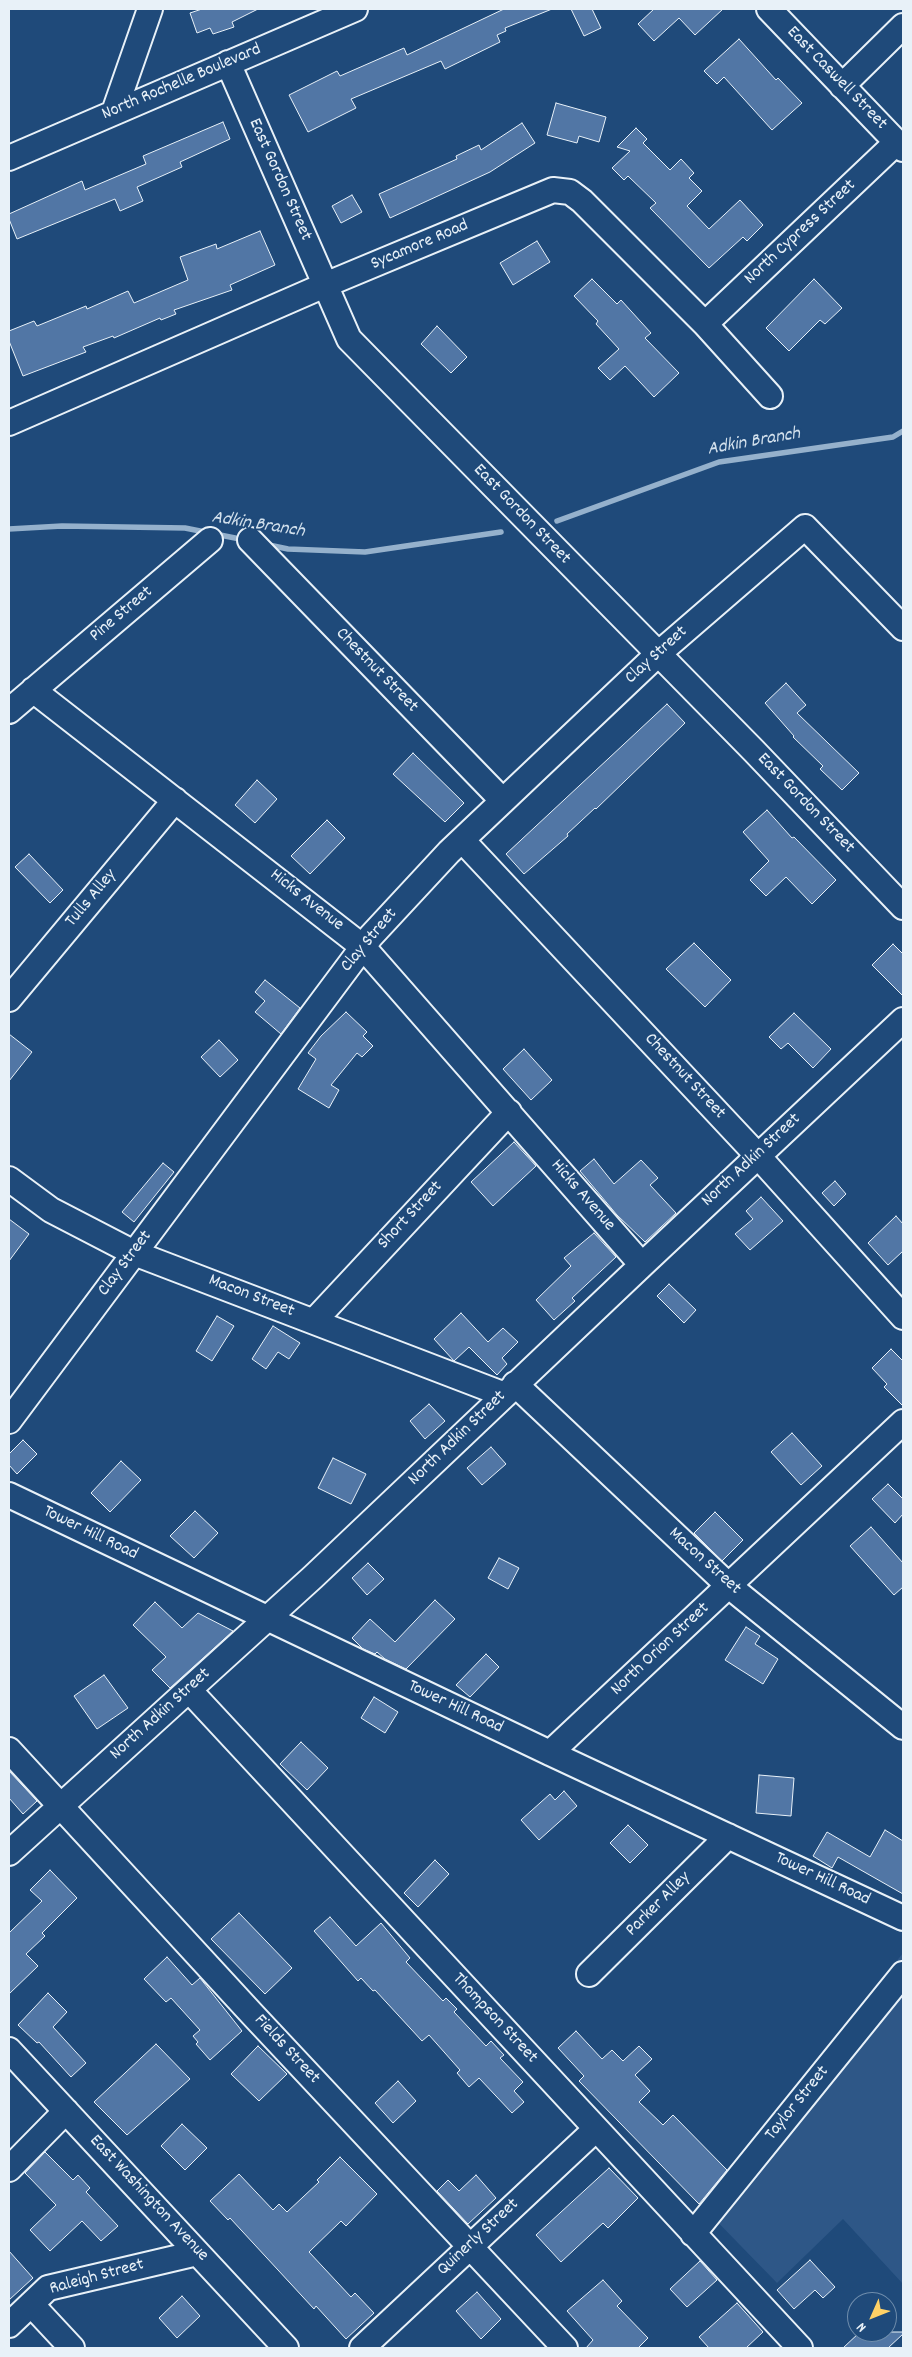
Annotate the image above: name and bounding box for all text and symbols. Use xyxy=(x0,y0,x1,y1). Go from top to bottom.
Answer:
street label: East Caswell Street xyxy=(781,23,891,135)
street label: North Rochelle Boulevard xyxy=(99,40,265,126)
street label: East Gordon Street xyxy=(242,116,316,244)
street label: North Cypress Street xyxy=(741,176,861,290)
street label: Sycamore Road xyxy=(368,216,472,276)
water label: Adkin Branch xyxy=(706,424,802,462)
street label: East Gordon Street xyxy=(468,460,574,570)
water label: Adkin Branch xyxy=(210,507,306,545)
street label: Pine Street xyxy=(86,582,158,648)
street label: Clay Street xyxy=(621,622,693,690)
street label: Chestnut Street xyxy=(330,624,422,718)
street label: East Gordon Street xyxy=(752,749,858,859)
street label: Hicks Avenue xyxy=(265,865,347,937)
street label: Tulls Alley xyxy=(62,866,122,932)
street label: Clay Street xyxy=(337,905,403,977)
street label: Chestnut Street xyxy=(639,1029,729,1125)
street label: North Adkin Street xyxy=(698,1110,806,1212)
street label: Hicks Avenue xyxy=(545,1156,619,1236)
street label: Short Street xyxy=(374,1177,448,1255)
street label: Clay Street xyxy=(94,1227,158,1301)
street label: Macon Street xyxy=(205,1271,297,1323)
street label: North Adkin Street xyxy=(405,1387,511,1491)
street label: Tower Hill Road xyxy=(39,1502,141,1566)
street label: Macon Street xyxy=(663,1524,745,1600)
street label: North Orion Street xyxy=(607,1599,715,1701)
street label: North Adkin Street xyxy=(106,1664,216,1766)
street label: Tower Hill Road xyxy=(404,1676,506,1740)
street label: Tower Hill Road xyxy=(771,1848,873,1912)
street label: Parker Alley xyxy=(622,1868,696,1942)
street label: Thompson Street xyxy=(447,1969,541,2069)
street label: Fields Street xyxy=(248,2011,324,2089)
street label: Taylor Street xyxy=(761,2062,835,2146)
street label: East Washington Avenue xyxy=(84,2131,212,2267)
street label: Quinerly Street xyxy=(434,2195,524,2281)
street label: Raleigh Street xyxy=(48,2255,146,2301)
north arrow xyxy=(847,2292,897,2342)
text: N xyxy=(852,2317,872,2336)

